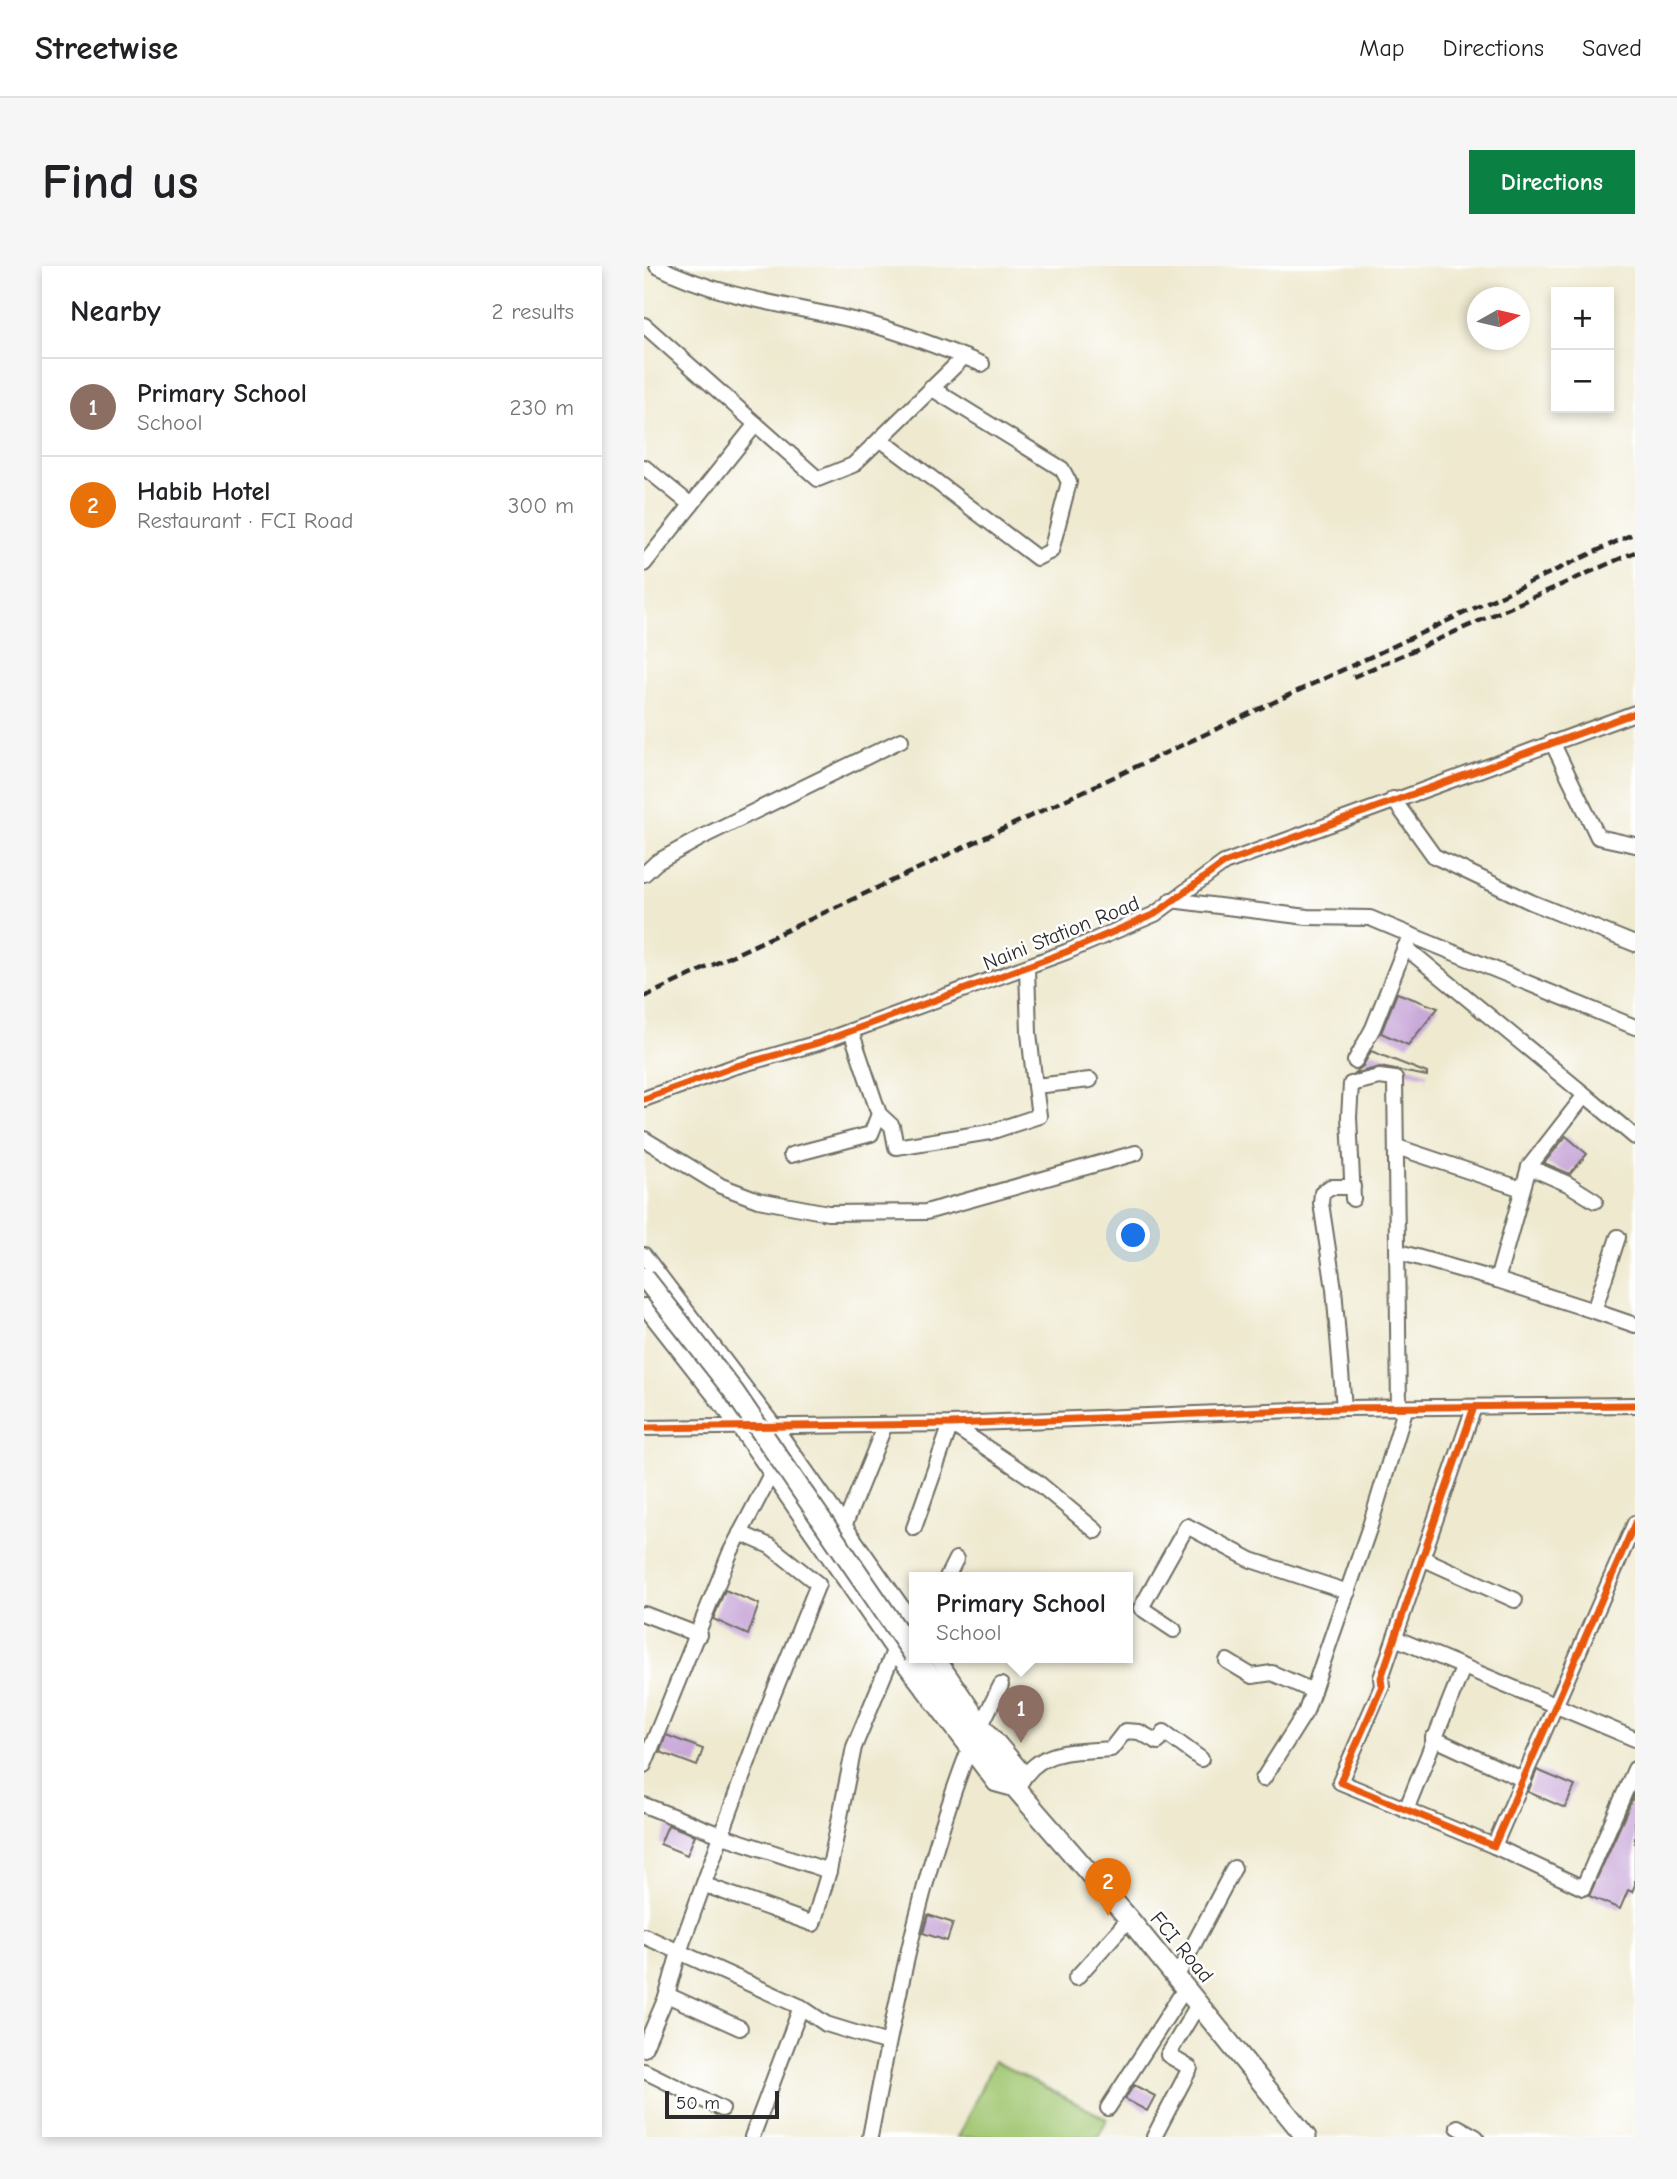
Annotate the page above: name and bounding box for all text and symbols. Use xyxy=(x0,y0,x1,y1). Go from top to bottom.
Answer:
text: Streetwise xyxy=(35,29,178,67)
text: Map xyxy=(1359,34,1405,62)
text: Directions xyxy=(1443,34,1544,62)
text: Saved xyxy=(1582,34,1642,62)
button: Directions xyxy=(1469,150,1635,214)
text: Find us xyxy=(42,154,198,210)
north arrow xyxy=(1467,287,1530,350)
map controls xyxy=(1551,287,1614,413)
button: + xyxy=(1551,287,1614,350)
text: Nearby xyxy=(70,294,161,329)
text: 2 results xyxy=(492,298,574,325)
button: − xyxy=(1551,350,1614,413)
text: Primary School xyxy=(137,379,307,409)
text: 1 xyxy=(88,394,98,421)
text: 230 m xyxy=(510,394,574,421)
text: School xyxy=(137,409,202,436)
text: Habib Hotel xyxy=(137,477,270,507)
text: 2 xyxy=(87,492,99,519)
text: 300 m xyxy=(508,492,574,519)
text: Restaurant · FCI Road xyxy=(137,507,354,534)
street label: Naini Station Road xyxy=(979,891,1143,975)
your location xyxy=(1116,1218,1150,1252)
popup xyxy=(909,1572,1133,1663)
text: Primary School xyxy=(936,1589,1106,1619)
text: School xyxy=(936,1619,1002,1646)
pin: 1 xyxy=(998,1685,1044,1743)
pin: 2 xyxy=(1085,1858,1131,1916)
street label: FCI Road xyxy=(1145,1907,1219,1987)
scale bar xyxy=(665,2088,779,2120)
text: 50 m xyxy=(676,2092,720,2114)

